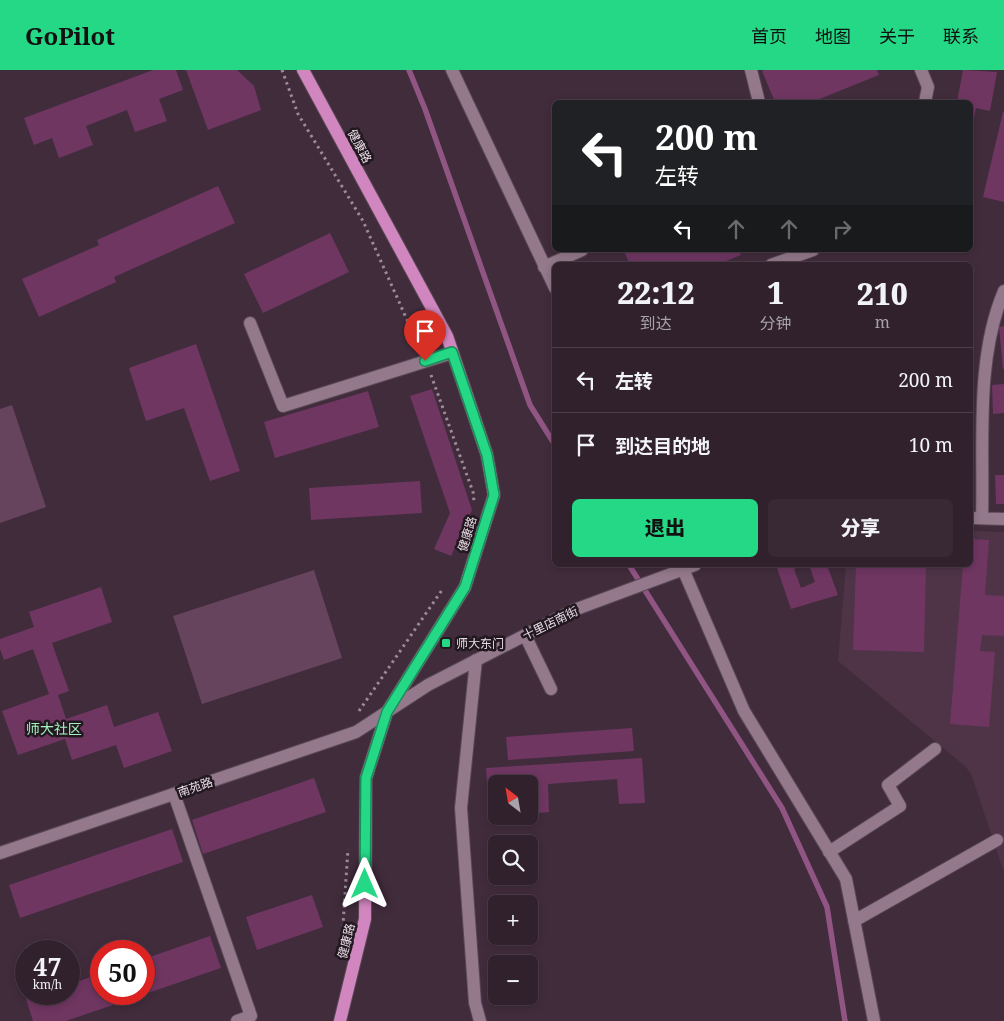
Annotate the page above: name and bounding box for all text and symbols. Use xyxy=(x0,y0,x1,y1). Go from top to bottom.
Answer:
text: GoPilot xyxy=(25,19,115,52)
text: 首页 xyxy=(751,24,787,48)
text: 地图 xyxy=(815,24,851,48)
text: 关于 xyxy=(879,24,915,48)
text: 联系 xyxy=(943,24,979,48)
text: 200 m xyxy=(655,113,758,160)
icon: left xyxy=(572,120,637,185)
street label: 健康路 xyxy=(344,126,376,166)
text: 左转 xyxy=(655,160,699,190)
icon: left xyxy=(669,215,697,243)
icon: ahead xyxy=(722,215,750,243)
icon: ahead xyxy=(775,215,803,243)
icon: right xyxy=(828,215,856,243)
text: 22:12 xyxy=(617,272,695,313)
text: 1 xyxy=(767,272,784,313)
text: 210 xyxy=(857,273,908,314)
pin xyxy=(404,310,446,361)
text: m xyxy=(875,311,890,333)
text: 到达 xyxy=(640,312,672,334)
text: 分钟 xyxy=(760,312,792,334)
icon: arrive xyxy=(411,317,439,345)
icon: left xyxy=(572,366,600,394)
text: 200 m xyxy=(898,367,953,393)
text: 左转 xyxy=(615,368,653,394)
icon: arrive xyxy=(572,431,600,459)
text: 10 m xyxy=(909,432,953,458)
text: 到达目的地 xyxy=(615,433,710,459)
button: 退出 xyxy=(572,499,758,557)
button: 分享 xyxy=(768,499,953,557)
street label: 健康路 xyxy=(454,514,480,554)
street label: 十里店南街 xyxy=(519,602,581,644)
place label: 师大东门 xyxy=(456,635,504,652)
marker: 师大东门 xyxy=(440,637,452,649)
district label: 师大社区 xyxy=(26,719,82,738)
street label: 南苑路 xyxy=(175,773,215,801)
north arrow xyxy=(488,775,538,825)
map controls xyxy=(488,775,538,1005)
button: search xyxy=(488,835,538,885)
position arrow xyxy=(338,857,390,909)
button: + xyxy=(488,895,538,945)
street label: 健康路 xyxy=(333,921,359,961)
speed limit sign: 50 xyxy=(90,940,155,1005)
text: 47 xyxy=(33,949,62,983)
button: − xyxy=(488,955,538,1005)
text: km/h xyxy=(33,976,62,993)

